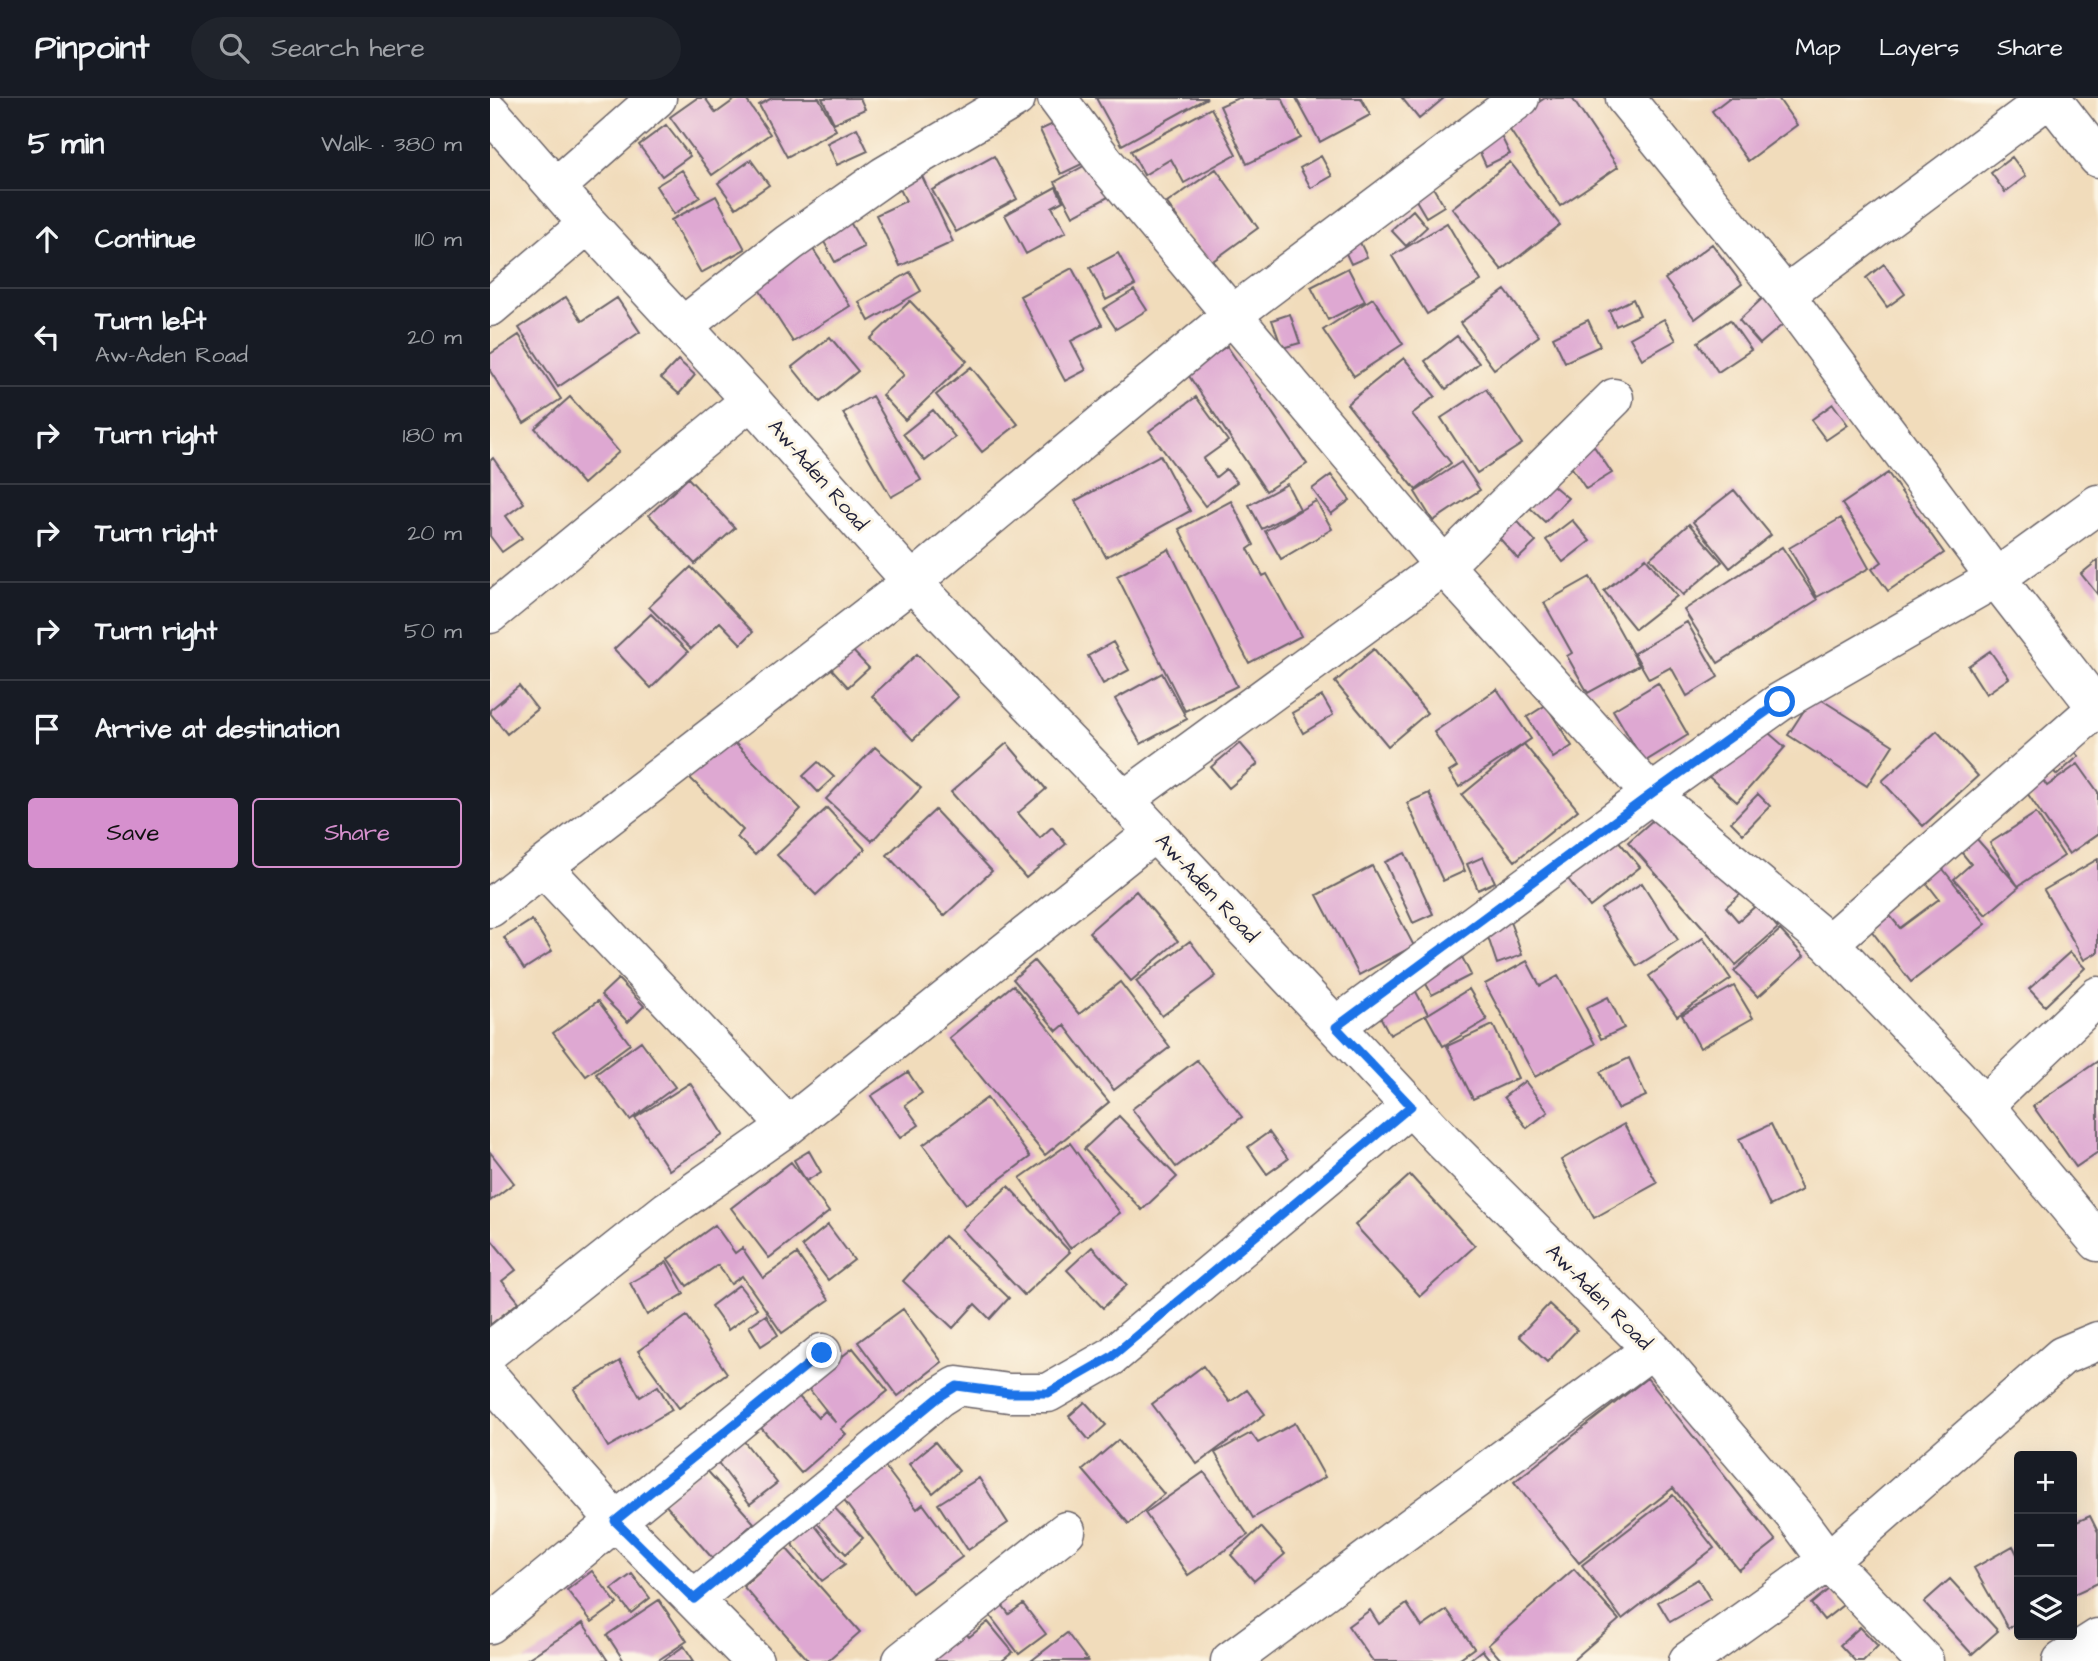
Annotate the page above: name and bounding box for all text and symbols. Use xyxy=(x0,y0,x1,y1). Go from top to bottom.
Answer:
search box xyxy=(191,17,681,80)
text: Pinpoint xyxy=(35,25,149,71)
icon: search xyxy=(215,29,253,67)
text: Search here xyxy=(271,30,425,66)
text: Map xyxy=(1796,31,1841,65)
text: Layers xyxy=(1879,31,1959,65)
text: Share xyxy=(1997,31,2063,65)
text: 5 min xyxy=(28,123,104,165)
text: Walk · 380 m xyxy=(321,128,462,160)
icon: ahead xyxy=(28,220,66,258)
text: Continue xyxy=(95,221,196,257)
text: 110 m xyxy=(414,223,462,255)
text: Turn left xyxy=(95,303,206,339)
icon: left xyxy=(28,318,66,356)
text: 20 m xyxy=(407,321,462,353)
text: Aw-Aden Road xyxy=(95,339,248,371)
street label: Aw-Aden Road xyxy=(761,413,875,537)
icon: right xyxy=(28,416,66,454)
text: Turn right xyxy=(95,417,217,453)
text: 180 m xyxy=(403,419,462,451)
icon: right xyxy=(28,514,66,552)
text: Turn right xyxy=(95,515,217,551)
text: 20 m xyxy=(407,517,462,549)
icon: right xyxy=(28,612,66,650)
text: Turn right xyxy=(95,613,217,649)
text: 50 m xyxy=(404,615,462,647)
route start xyxy=(1764,686,1795,717)
icon: arrive xyxy=(28,710,66,748)
text: Arrive at destination xyxy=(95,711,340,747)
button: Save xyxy=(28,798,238,868)
button: Share xyxy=(252,798,462,868)
street label: Aw-Aden Road xyxy=(1149,827,1265,949)
street label: Aw-Aden Road xyxy=(1539,1237,1659,1357)
route end xyxy=(806,1337,837,1368)
map controls xyxy=(2014,1451,2077,1640)
button: + xyxy=(2014,1451,2077,1514)
button: − xyxy=(2014,1514,2077,1577)
button: layers xyxy=(2014,1577,2077,1640)

